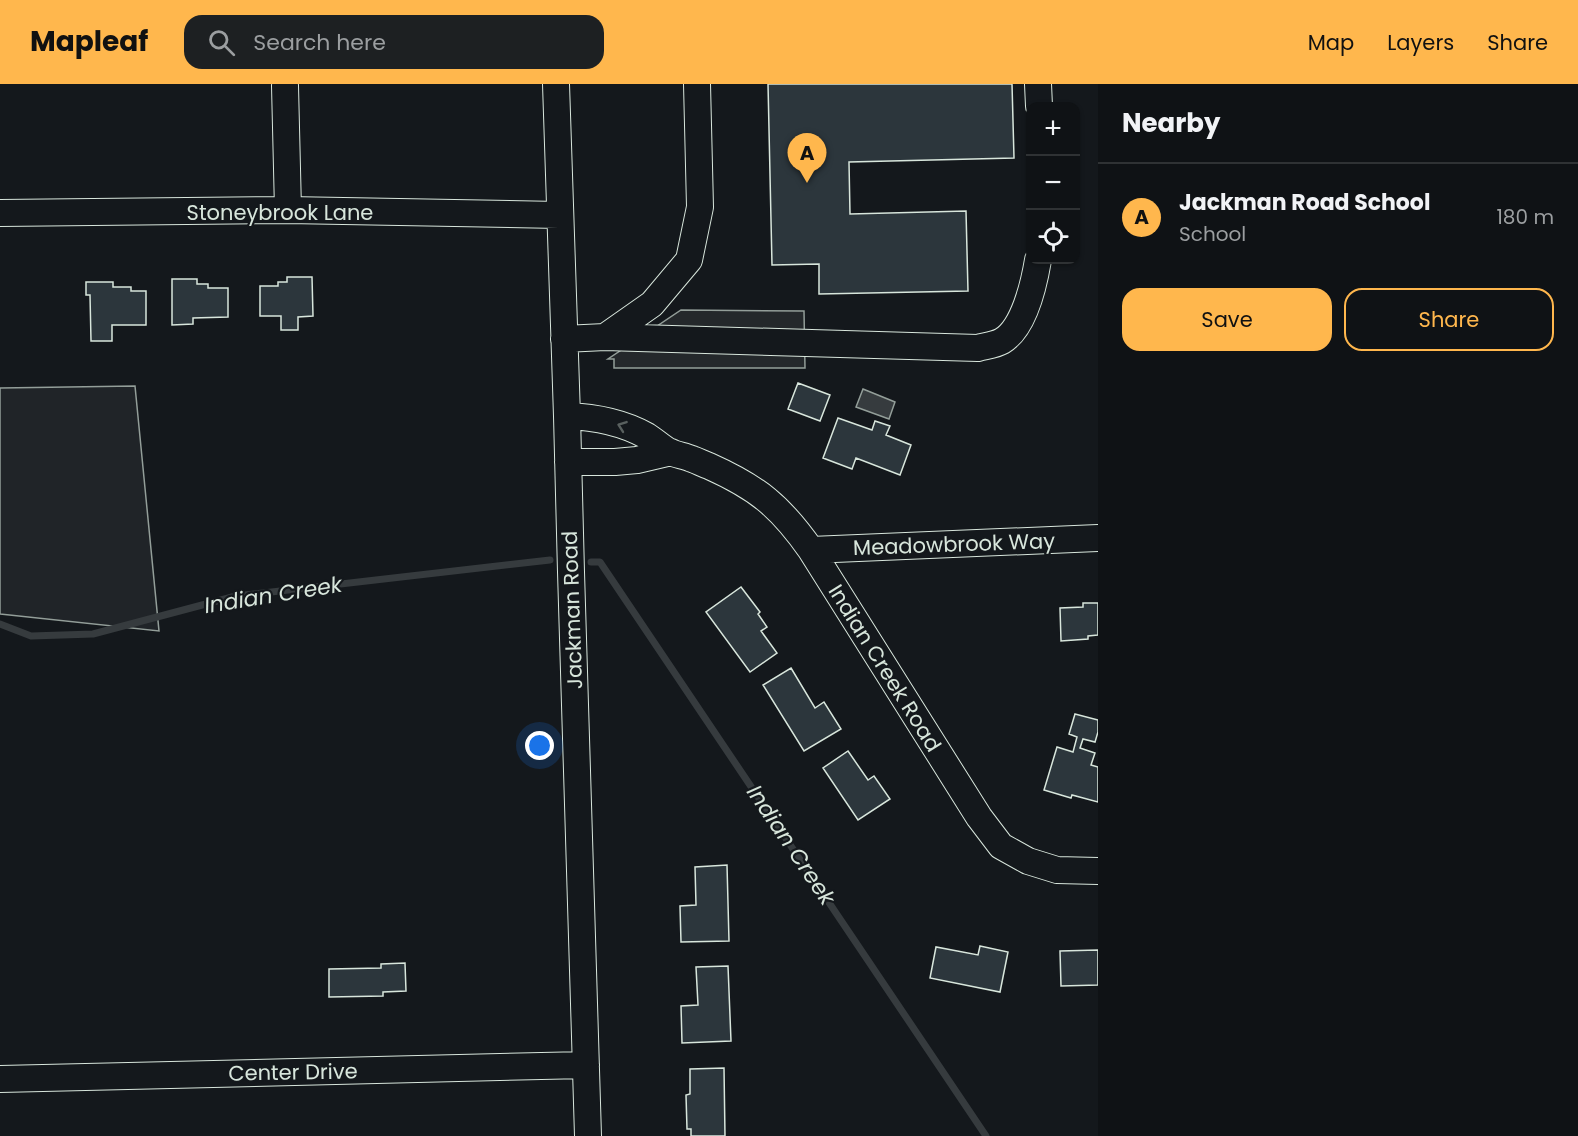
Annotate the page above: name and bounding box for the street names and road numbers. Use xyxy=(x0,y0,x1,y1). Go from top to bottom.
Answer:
street label: Stoneybrook Lane xyxy=(187,198,373,227)
street label: Meadowbrook Way xyxy=(853,526,1056,562)
street label: Jackman Road xyxy=(555,530,589,690)
street label: Indian Creek Road xyxy=(822,579,948,757)
street label: Center Drive xyxy=(228,1056,358,1088)

